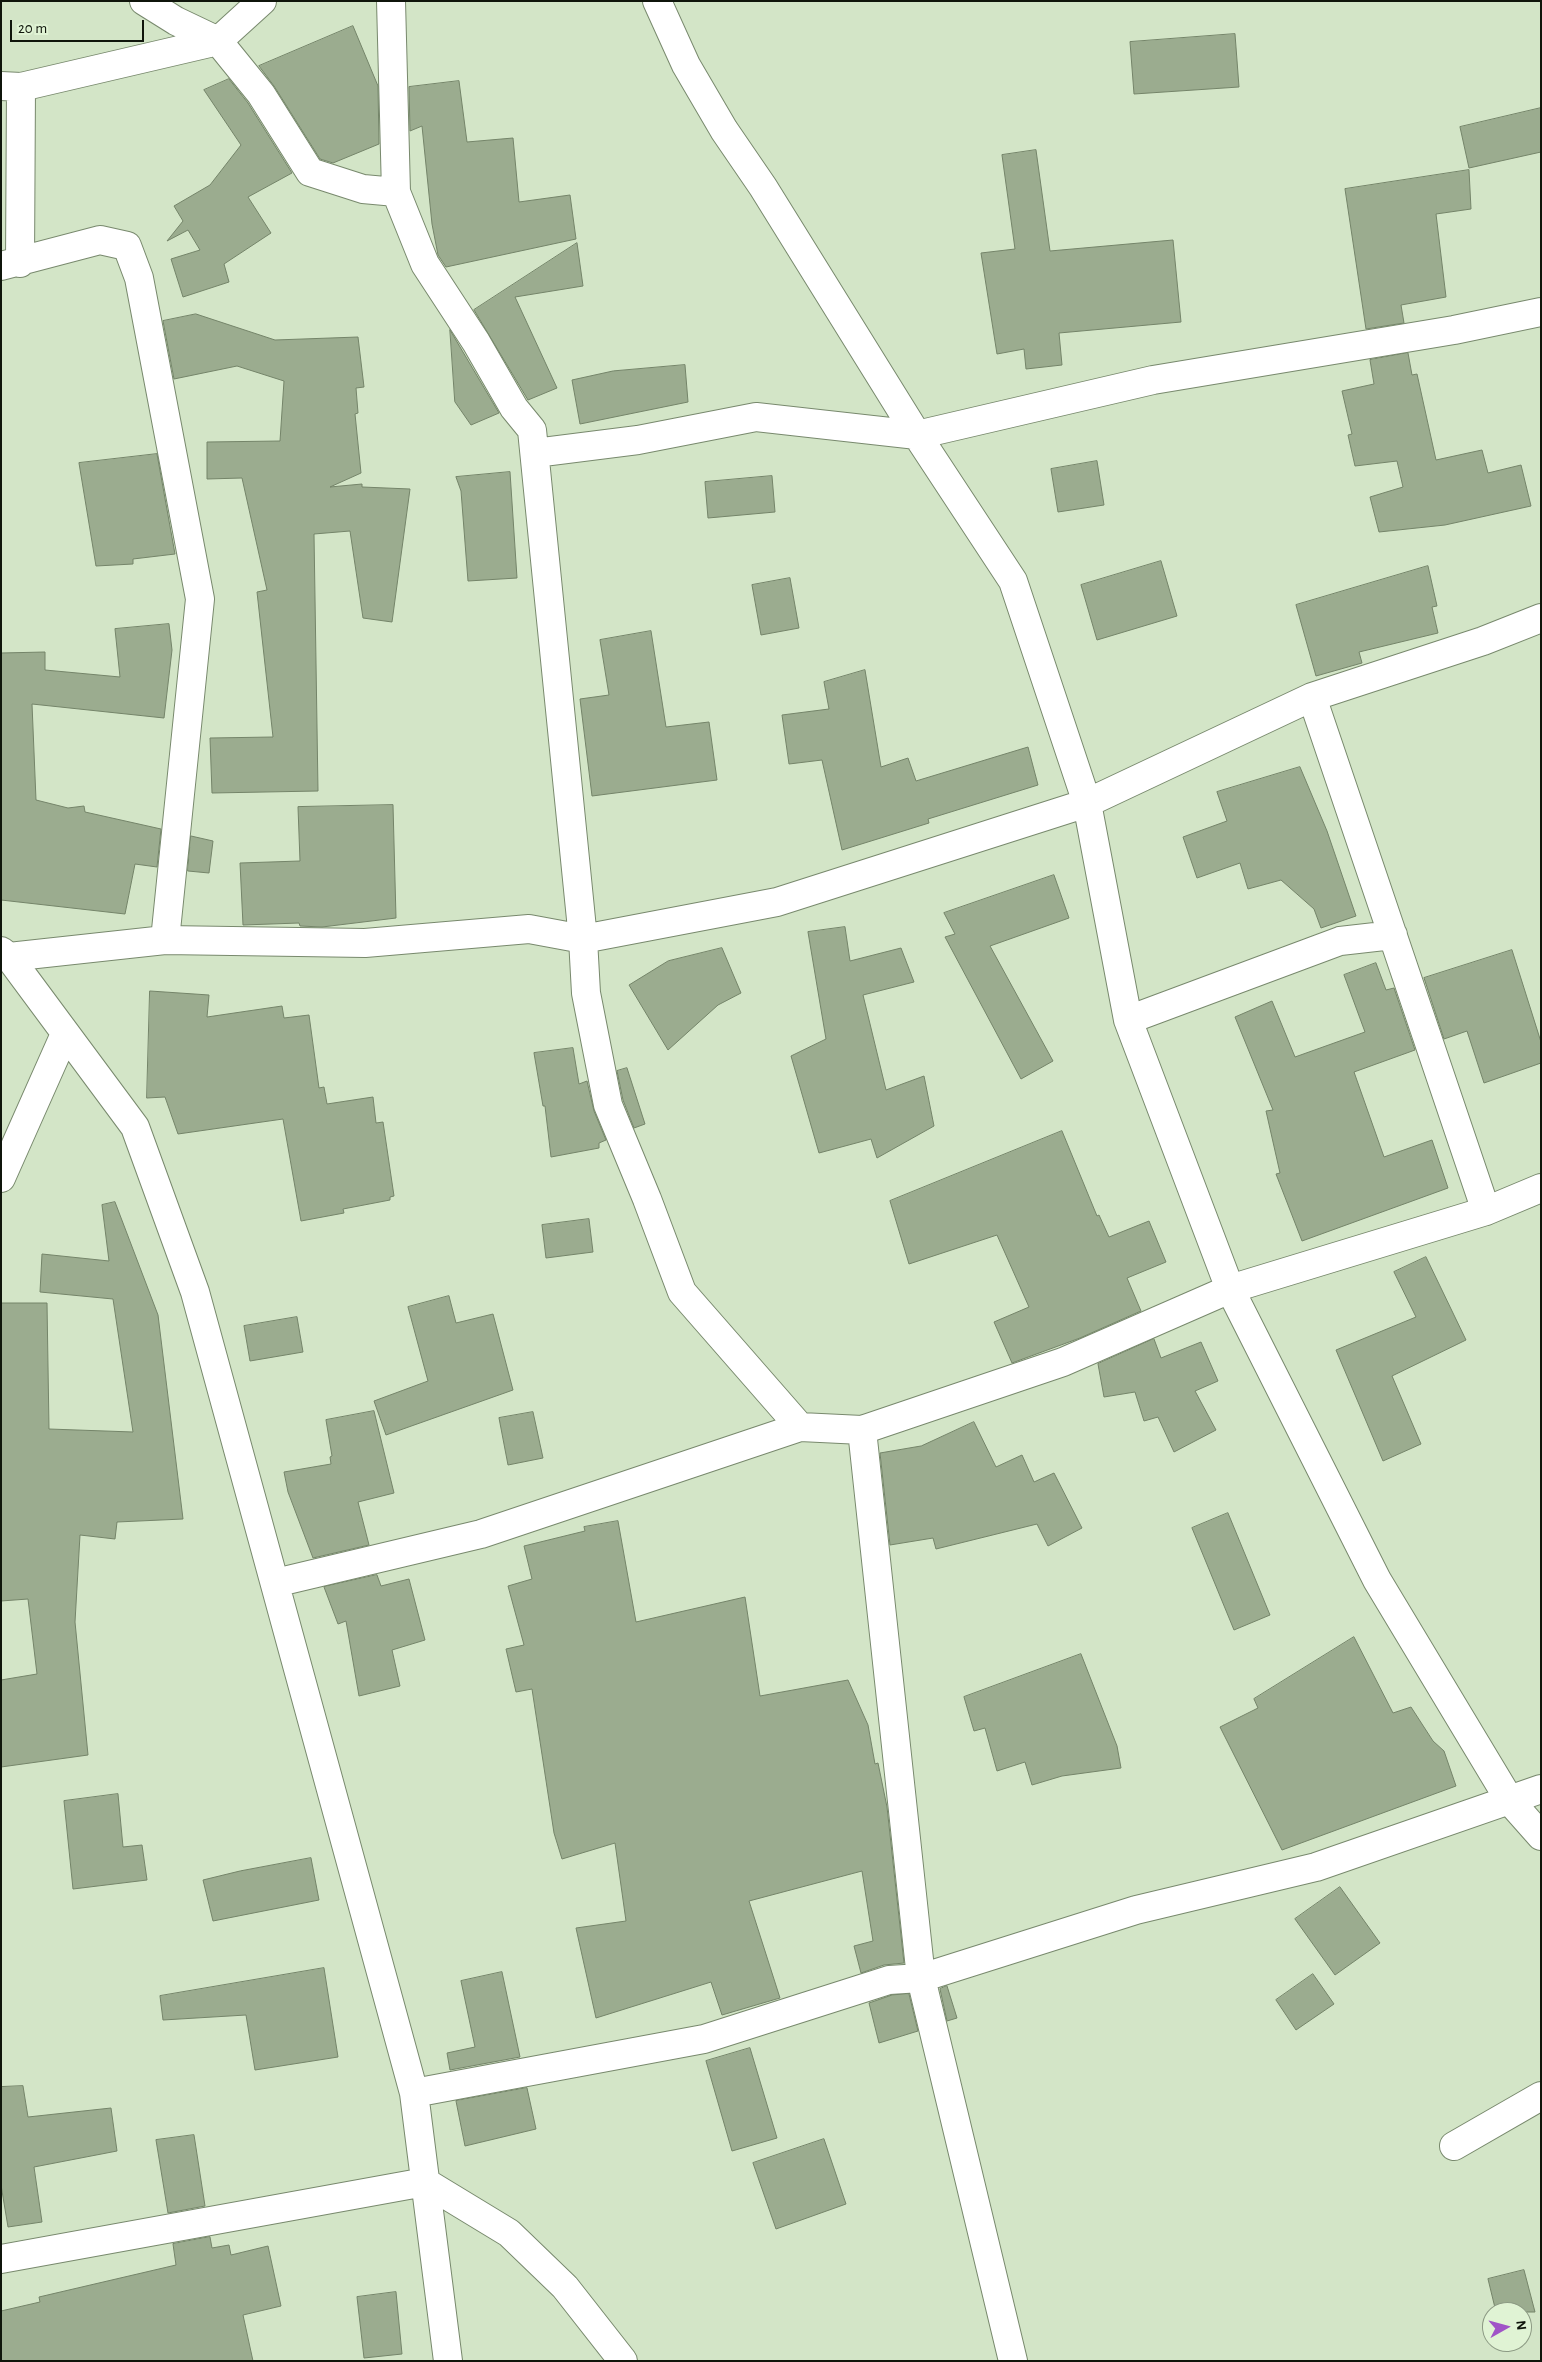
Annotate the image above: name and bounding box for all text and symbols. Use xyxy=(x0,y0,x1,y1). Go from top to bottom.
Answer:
scale bar xyxy=(12,10,146,42)
text: 20 m xyxy=(18,21,47,36)
north arrow xyxy=(1482,2302,1532,2352)
text: N xyxy=(1513,2320,1528,2331)

